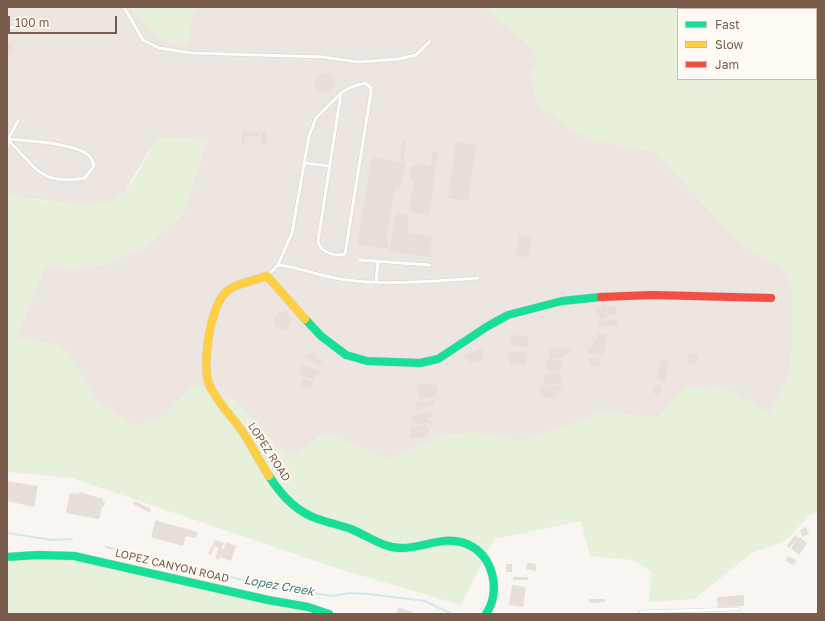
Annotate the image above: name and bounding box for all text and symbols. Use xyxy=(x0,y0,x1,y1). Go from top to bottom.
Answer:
scale bar xyxy=(10,8,119,34)
legend xyxy=(677,8,817,80)
text: 100 m xyxy=(15,15,49,30)
text: Fast xyxy=(715,17,740,32)
text: Slow xyxy=(715,37,743,52)
text: Jam xyxy=(715,57,739,72)
street label: LOPEZ ROAD xyxy=(245,420,293,484)
street label: LOPEZ CANYON ROAD xyxy=(114,546,230,586)
water label: Lopez Creek xyxy=(243,573,315,599)

